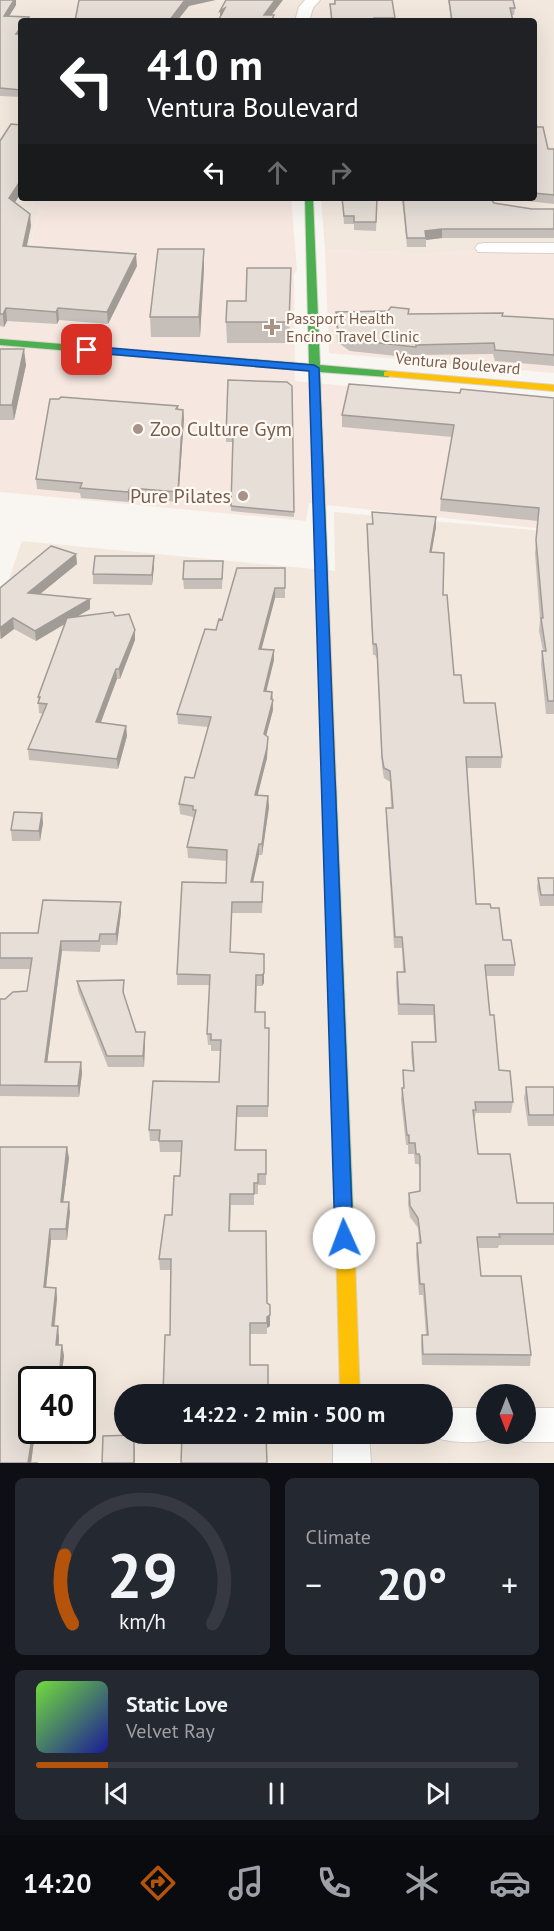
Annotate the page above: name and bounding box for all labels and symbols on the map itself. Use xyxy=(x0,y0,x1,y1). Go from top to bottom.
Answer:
place label: Passport Health Encino Travel Clinic xyxy=(286,308,419,346)
marker: Passport Health Encino Travel Clinic xyxy=(263,318,281,336)
pin xyxy=(61,324,112,375)
street label: Ventura Boulevard xyxy=(394,347,521,378)
place label: Zoo Culture Gym xyxy=(150,416,292,442)
marker: Zoo Culture Gym xyxy=(131,422,145,436)
place label: Pure Pilates xyxy=(130,483,231,509)
marker: Pure Pilates xyxy=(236,489,250,503)
position arrow xyxy=(312,1206,376,1270)
speed limit sign: 40 xyxy=(18,1366,96,1444)
north arrow xyxy=(476,1384,536,1444)

